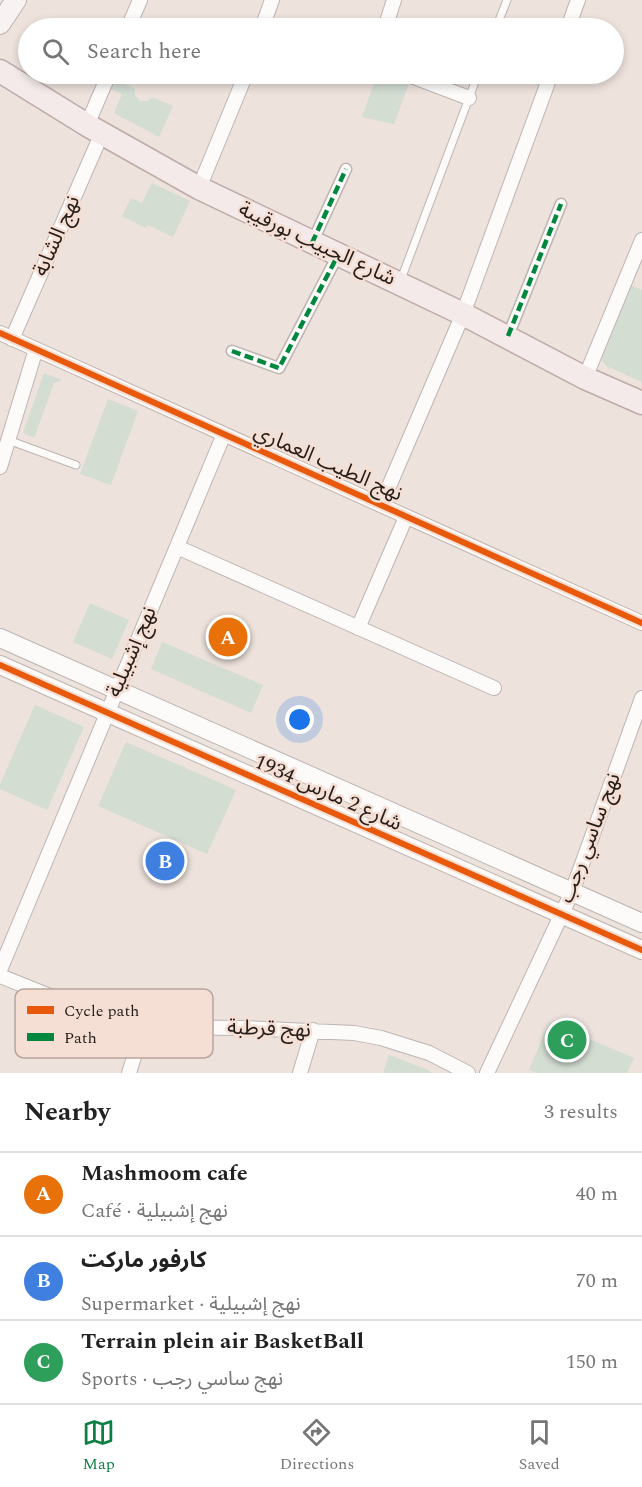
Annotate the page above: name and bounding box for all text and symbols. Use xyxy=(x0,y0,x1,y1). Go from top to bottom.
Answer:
search box xyxy=(18,18,624,84)
icon: search xyxy=(39,35,72,68)
text: Search here xyxy=(87,35,201,68)
street label: نهج الشابة xyxy=(25,190,89,282)
street label: شارع الحبيب بورقيبة xyxy=(233,193,401,295)
street label: نهج الطيب العماري xyxy=(248,416,408,510)
street label: نهج إشبيلية xyxy=(99,602,165,702)
pin: A xyxy=(208,614,248,660)
your location xyxy=(285,705,314,734)
street label: شارع 2 مارس 1934 xyxy=(249,746,407,840)
street label: نهج ساسي رجب xyxy=(550,768,630,908)
pin: B xyxy=(146,838,184,884)
legend xyxy=(15,989,213,1058)
text: Cycle path xyxy=(64,999,139,1023)
street label: نهج قرطبة xyxy=(227,1012,311,1046)
pin: C xyxy=(548,1018,586,1062)
text: Path xyxy=(64,1026,97,1050)
text: Nearby xyxy=(24,1092,110,1132)
text: 3 results xyxy=(544,1097,618,1127)
text: Mashmoom cafe xyxy=(81,1157,248,1190)
text: A xyxy=(36,1179,51,1209)
text: 40 m xyxy=(576,1179,618,1209)
text: Café · نهج إشبيلية xyxy=(81,1196,228,1226)
text: كارفور ماركت xyxy=(81,1244,207,1277)
text: B xyxy=(36,1266,51,1296)
text: 70 m xyxy=(576,1266,618,1296)
text: Supermarket · نهج إشبيلية xyxy=(81,1289,301,1319)
text: Terrain plein air BasketBall xyxy=(81,1325,364,1358)
text: C xyxy=(36,1347,51,1377)
text: 150 m xyxy=(566,1347,618,1377)
text: Sports · نهج ساسي رجب xyxy=(81,1364,283,1394)
tab: Map xyxy=(82,1416,115,1476)
tab: Directions xyxy=(280,1416,354,1476)
tab: Saved xyxy=(519,1416,560,1476)

